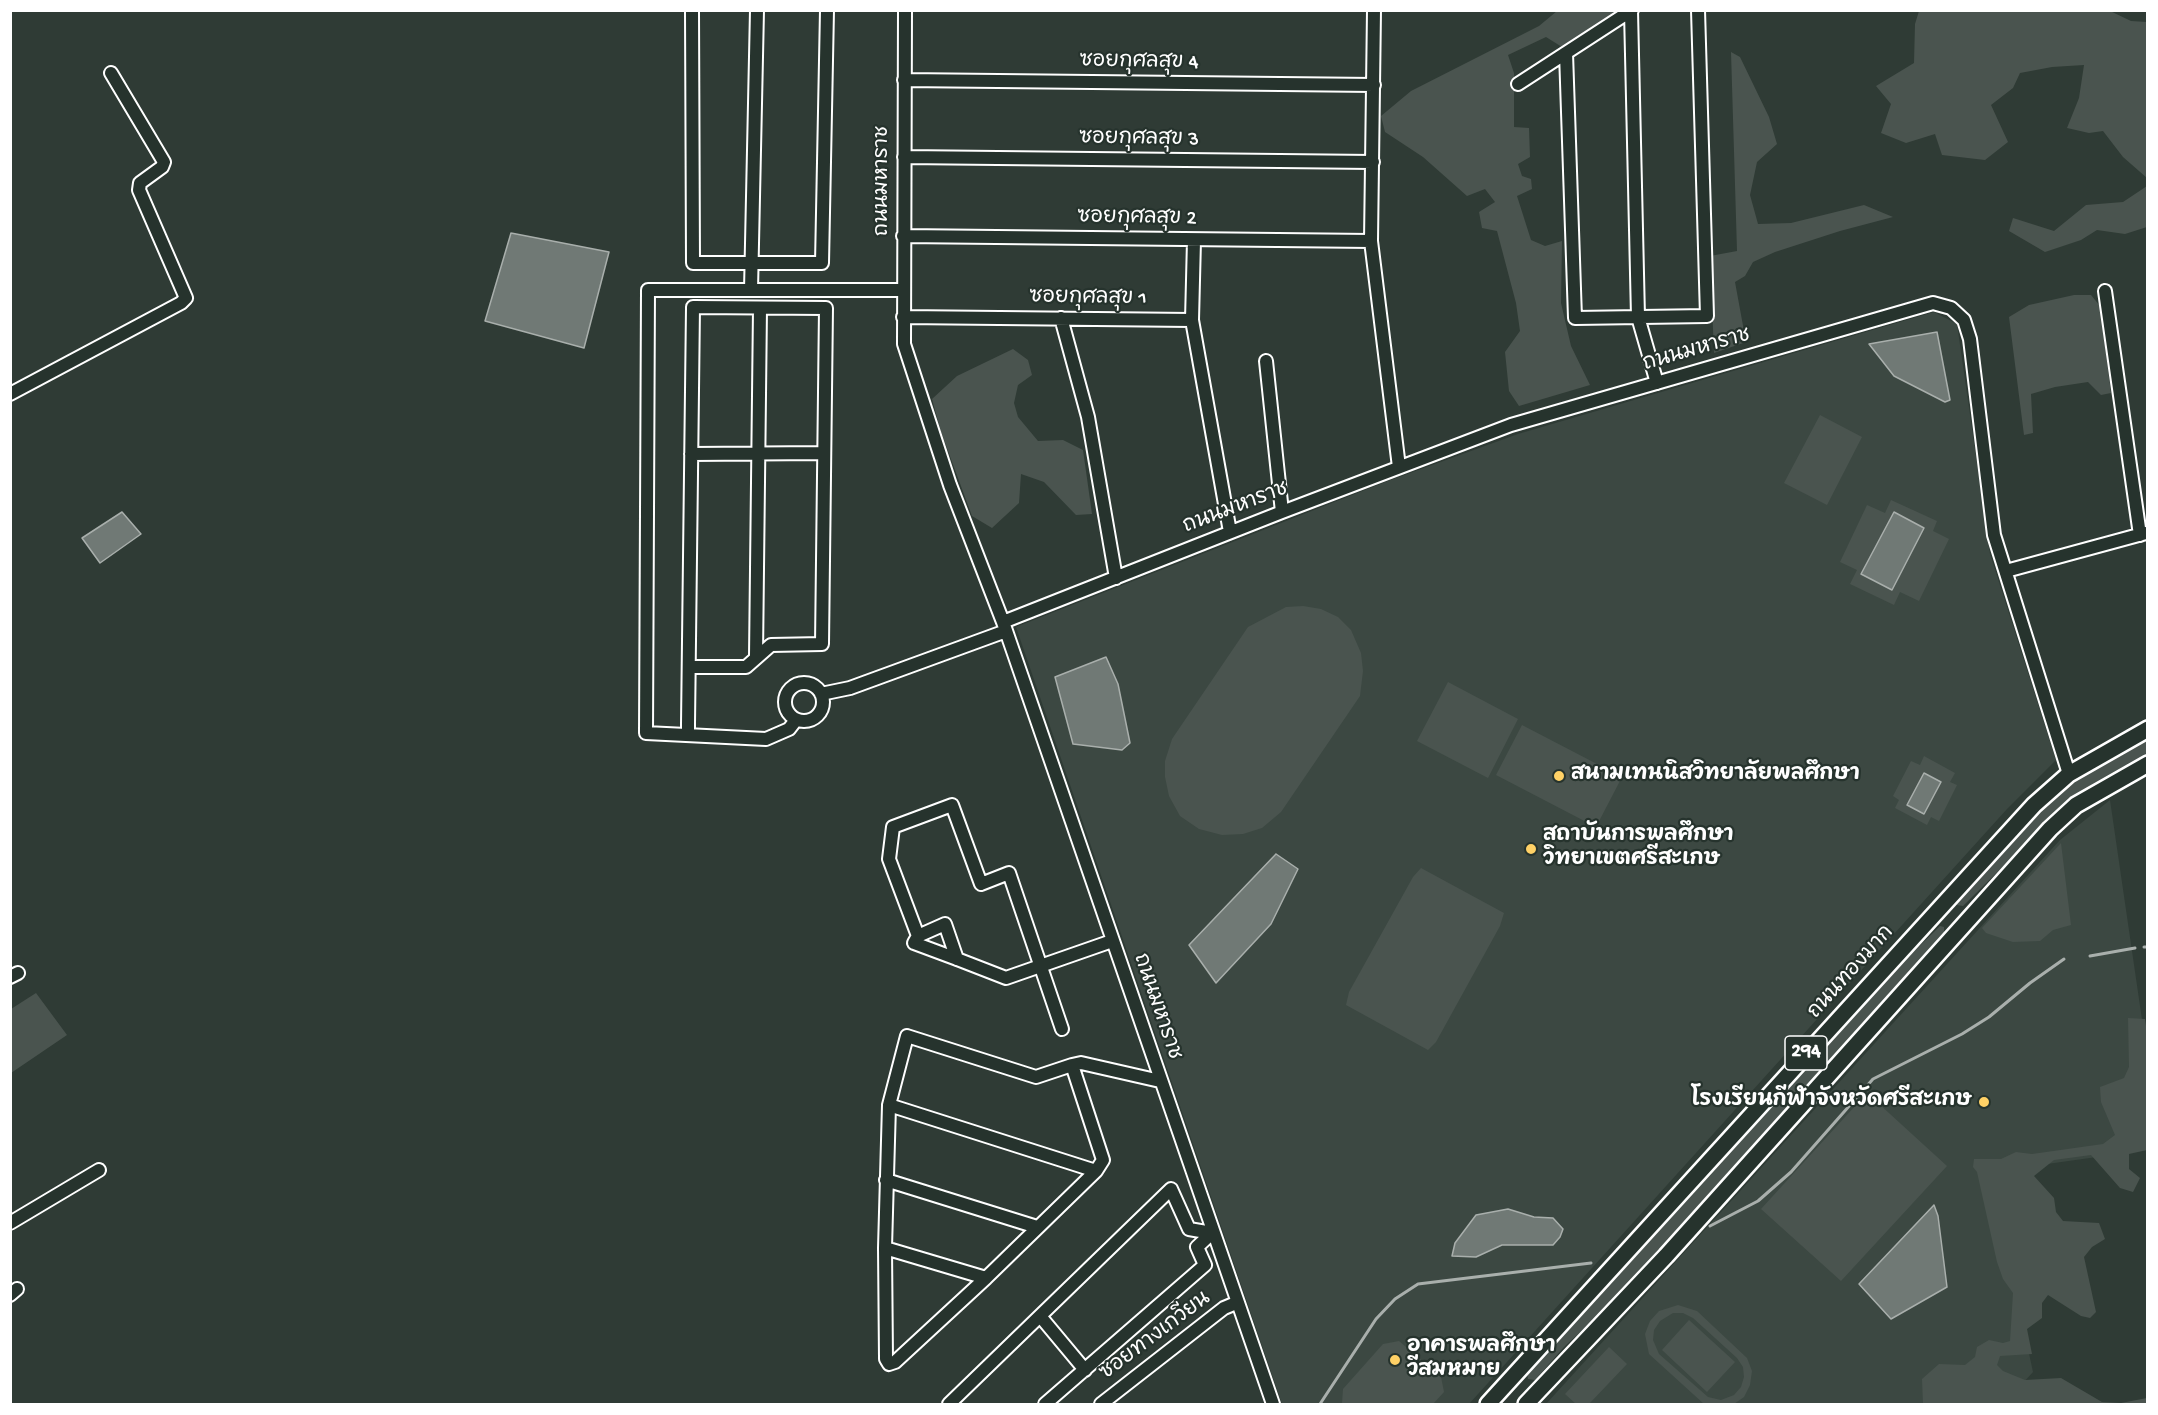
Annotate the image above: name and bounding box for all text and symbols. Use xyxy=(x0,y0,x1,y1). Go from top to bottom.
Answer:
street label: ซอยกุศลสุข 4 xyxy=(1079,49,1199,77)
street label: ถนนมหาราช xyxy=(871,126,897,236)
street label: ซอยกุศลสุข 3 xyxy=(1079,126,1199,154)
street label: ซอยกุศลสุข 2 xyxy=(1077,205,1197,233)
street label: ซอยกุศลสุข 1 xyxy=(1029,285,1147,313)
street label: ถนนมหาราช xyxy=(1640,324,1754,378)
street label: ถนนมหาราช xyxy=(1180,477,1292,541)
place label: สนามเทนนิสวิทยาลัยพลศึกษา xyxy=(1571,763,1860,789)
marker: สนามเทนนิสวิทยาลัยพลศึกษา xyxy=(1552,769,1566,783)
place label: สถาบันการพลศึกษา วิทยาเขตศรีสะเกษ xyxy=(1543,824,1733,874)
marker: สถาบันการพลศึกษา วิทยาเขตศรีสะเกษ xyxy=(1524,842,1538,856)
street label: ถนนทองมาก xyxy=(1803,921,1901,1025)
street label: ถนนมหาราช xyxy=(1126,951,1186,1063)
road number: 294 xyxy=(1785,1036,1827,1070)
place label: โรงเรียนกีฬาจังหวัดศรีสะเกษ xyxy=(1691,1089,1972,1115)
marker: โรงเรียนกีฬาจังหวัดศรีสะเกษ xyxy=(1977,1095,1991,1109)
street label: ซอยทางเกวียน xyxy=(1096,1287,1216,1387)
place label: อาคารพลศึกษา วีสมหมาย xyxy=(1407,1335,1555,1385)
marker: อาคารพลศึกษา วีสมหมาย xyxy=(1388,1353,1402,1367)

